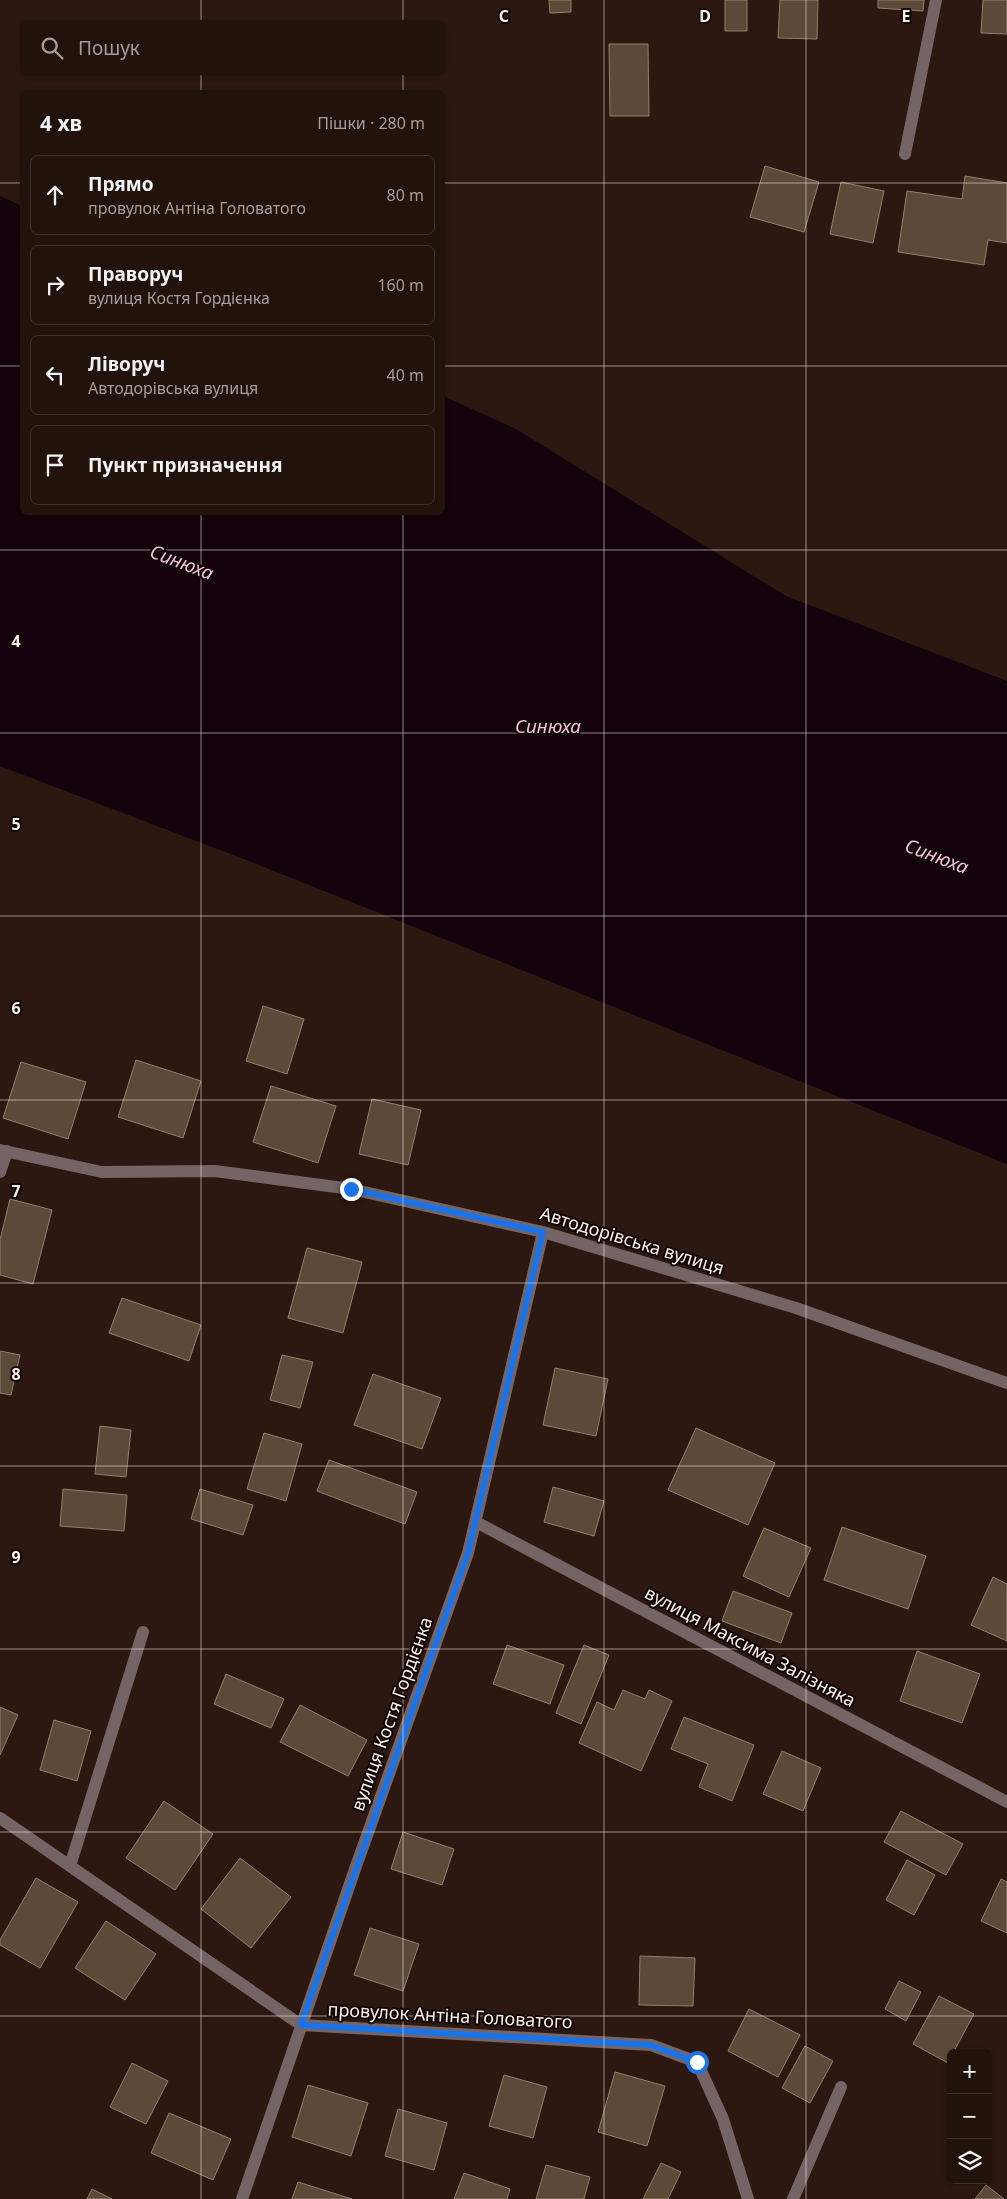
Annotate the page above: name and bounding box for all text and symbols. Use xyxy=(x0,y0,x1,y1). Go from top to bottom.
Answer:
text: C xyxy=(499,5,509,27)
text: D xyxy=(699,5,711,27)
text: E xyxy=(902,5,911,27)
search box xyxy=(20,20,445,75)
icon: search xyxy=(38,34,66,62)
text: Пошук xyxy=(78,35,140,61)
text: 4 хв xyxy=(40,109,82,137)
text: Пішки · 280 m xyxy=(317,112,425,134)
text: Прямо xyxy=(88,171,154,197)
icon: ahead xyxy=(41,181,69,209)
text: 80 m xyxy=(387,184,424,206)
text: провулок Антіна Головатого xyxy=(88,197,306,219)
text: Праворуч xyxy=(88,261,183,287)
icon: right xyxy=(41,271,69,299)
text: 160 m xyxy=(377,274,424,296)
text: вулиця Костя Гордієнка xyxy=(88,287,270,309)
text: Ліворуч xyxy=(88,351,165,377)
icon: left xyxy=(41,361,69,389)
text: 40 m xyxy=(387,364,424,386)
text: Автодорівська вулиця xyxy=(88,377,258,399)
icon: arrive xyxy=(41,451,69,479)
text: Пункт призначення xyxy=(88,452,282,478)
water label: Синюха xyxy=(146,538,218,586)
text: 4 xyxy=(11,630,21,652)
water label: Синюха xyxy=(515,713,581,739)
text: 5 xyxy=(11,813,21,835)
water label: Синюха xyxy=(901,832,973,880)
text: 6 xyxy=(11,997,21,1019)
route end xyxy=(340,1178,363,1201)
text: 7 xyxy=(11,1180,21,1202)
street label: Автодорівська вулиця xyxy=(537,1201,727,1280)
text: 8 xyxy=(11,1363,21,1385)
text: 9 xyxy=(11,1546,21,1568)
street label: вулиця Максима Залізняка xyxy=(641,1580,860,1712)
street label: вулиця Костя Гордієнка xyxy=(345,1613,437,1814)
street label: провулок Антіна Головатого xyxy=(327,1997,573,2033)
map controls xyxy=(947,2049,992,2184)
button: + xyxy=(947,2049,992,2094)
route start xyxy=(686,2051,709,2074)
button: − xyxy=(947,2094,992,2139)
button: layers xyxy=(947,2139,992,2184)

